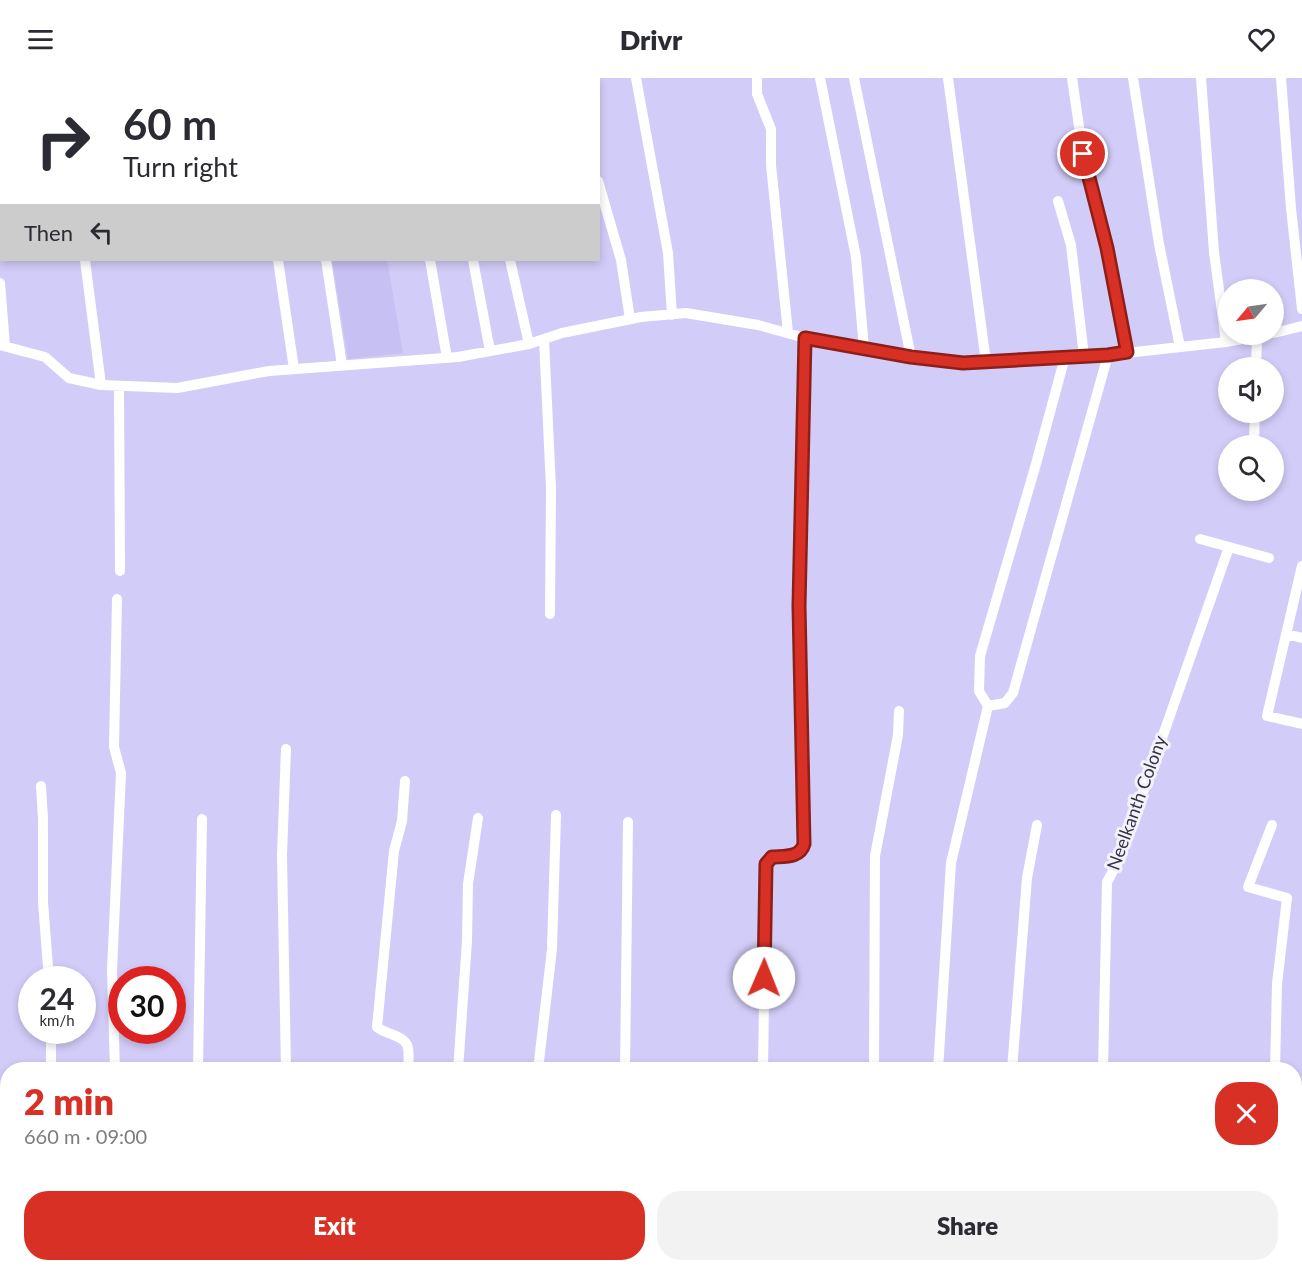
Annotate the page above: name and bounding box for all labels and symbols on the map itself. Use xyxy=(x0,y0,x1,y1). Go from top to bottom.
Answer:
pin xyxy=(1057,128,1108,179)
north arrow xyxy=(1218,279,1284,345)
street label: Neelkanth Colony xyxy=(1102,732,1171,873)
position arrow xyxy=(732,946,796,1010)
speed limit sign: 30 xyxy=(108,966,186,1044)

